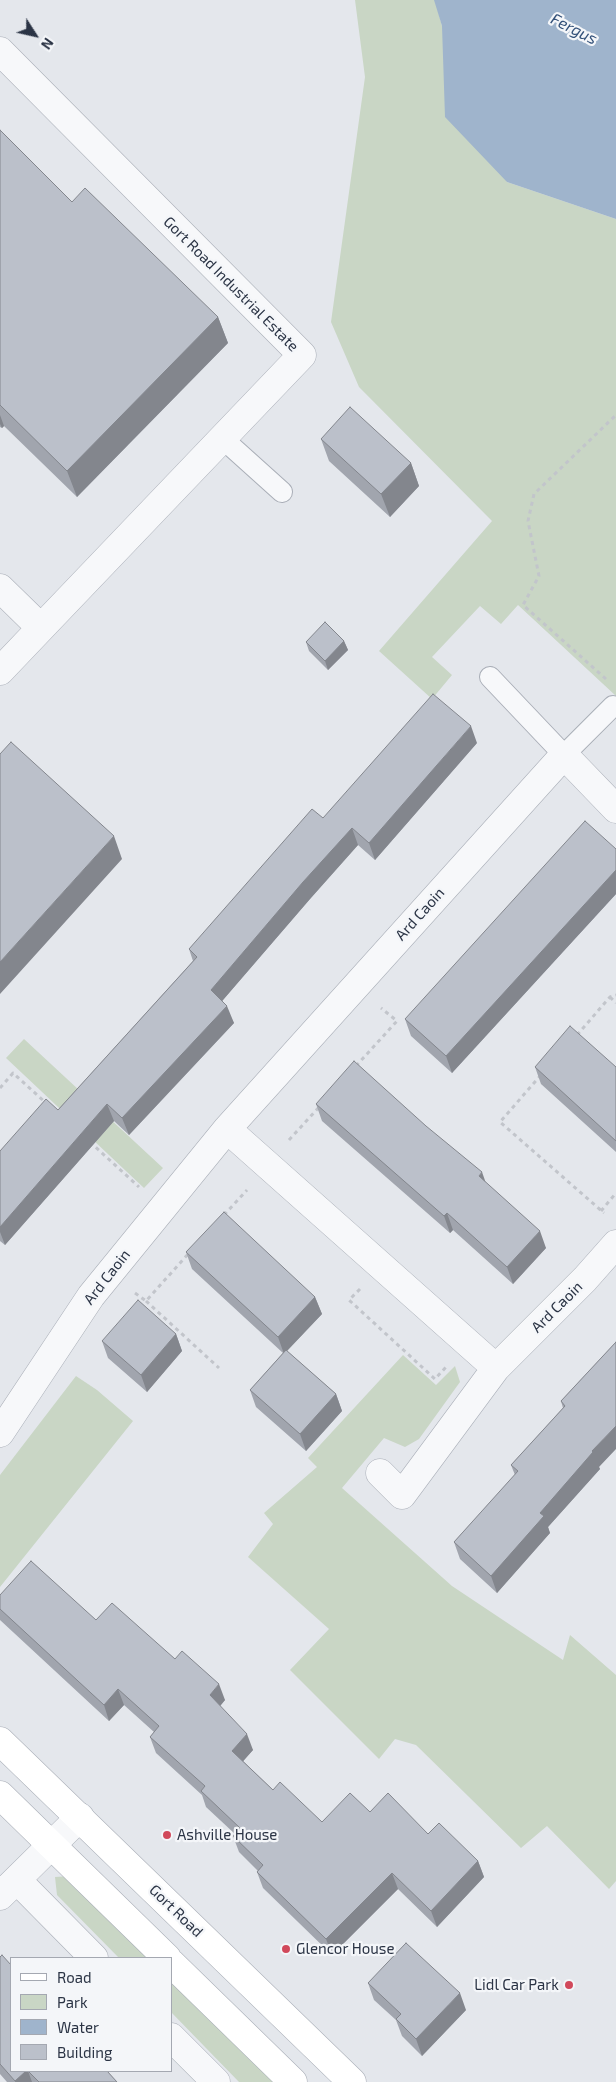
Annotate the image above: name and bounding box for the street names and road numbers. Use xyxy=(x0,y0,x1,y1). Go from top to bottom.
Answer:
street label: Gort Road Industrial Estate xyxy=(160,213,302,355)
street label: Ard Caoin xyxy=(392,884,448,944)
street label: Ard Caoin xyxy=(80,1246,134,1308)
street label: Ard Caoin xyxy=(528,1278,586,1336)
street label: Gort Road xyxy=(145,1881,207,1941)

